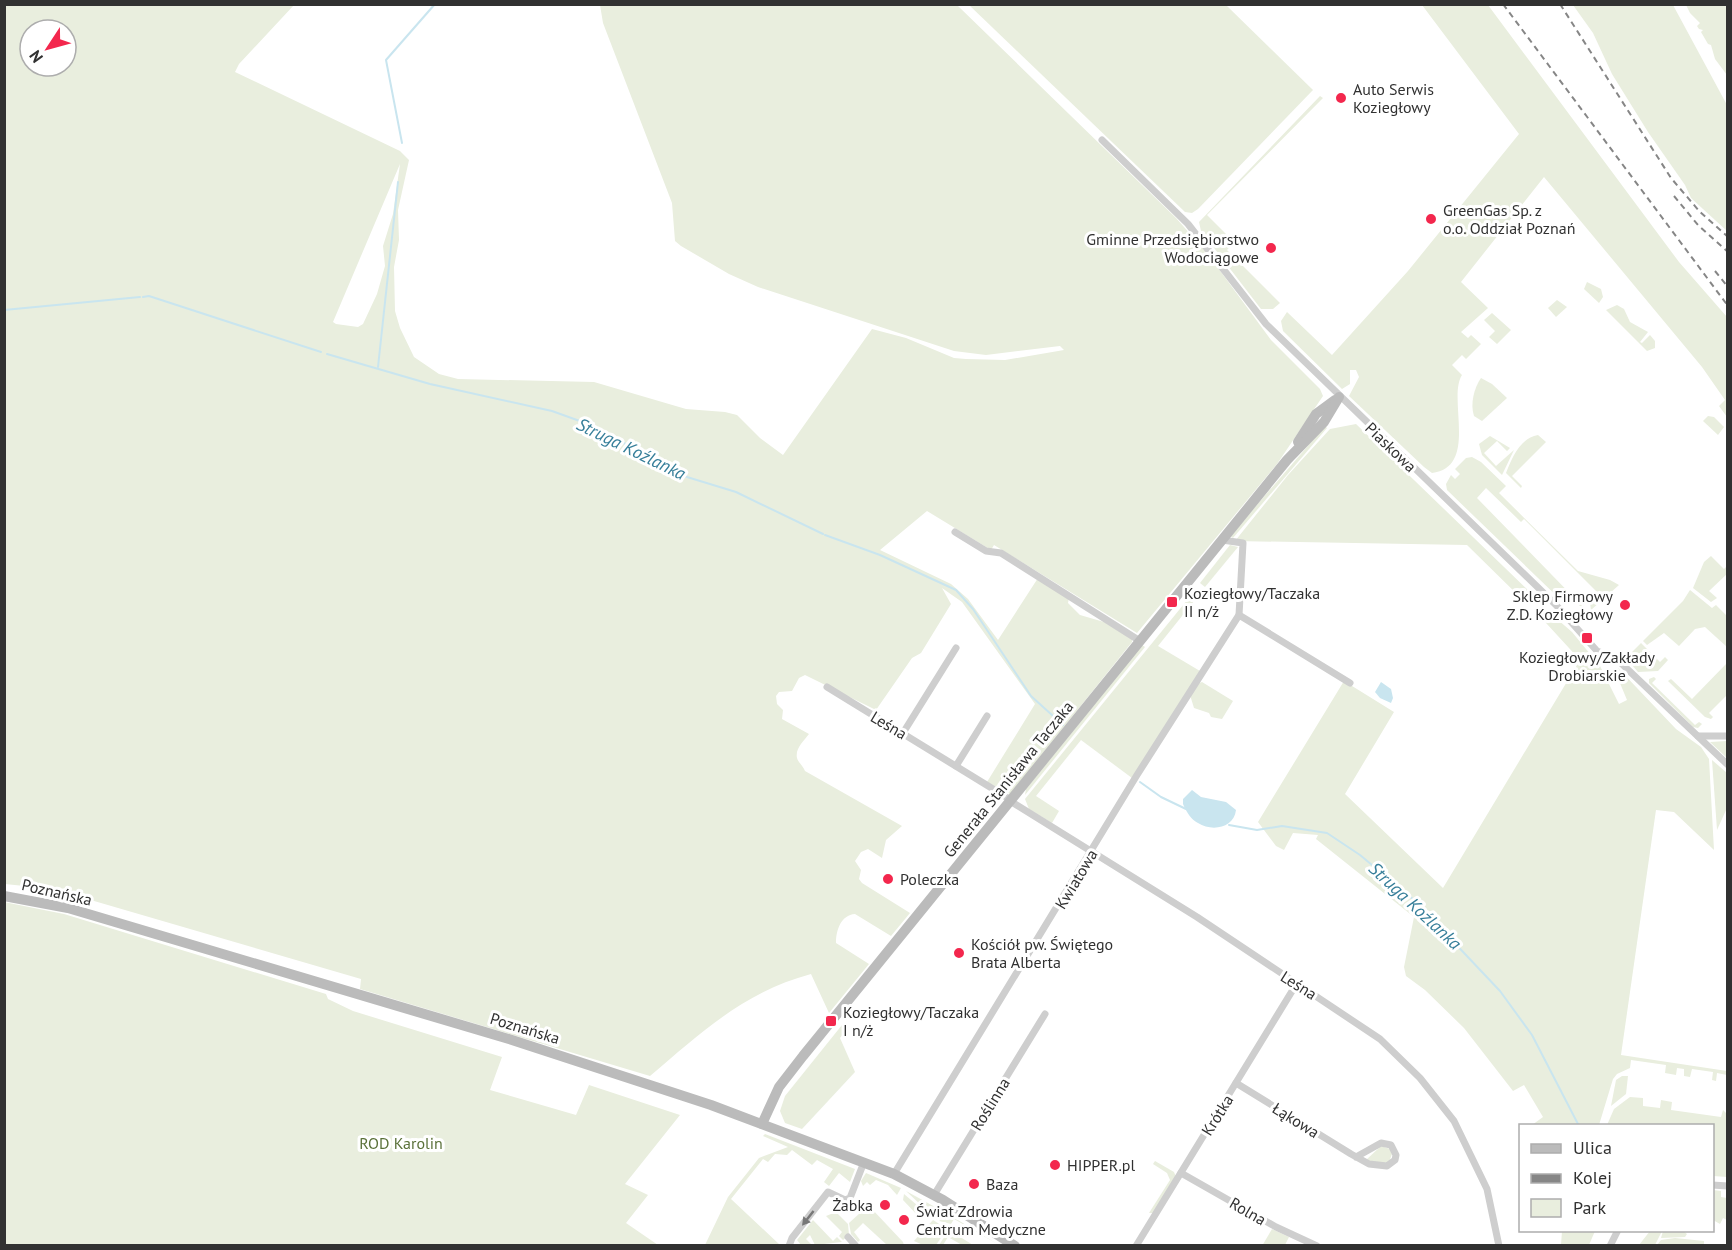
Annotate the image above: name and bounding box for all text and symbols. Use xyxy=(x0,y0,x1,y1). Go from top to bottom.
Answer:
north arrow xyxy=(18,18,78,78)
text: N xyxy=(25,47,47,67)
place label: Auto Serwis Koziegłowy xyxy=(1353,79,1434,117)
marker: Auto Serwis Koziegłowy xyxy=(1334,91,1348,105)
place label: GreenGas Sp. z o.o. Oddział Poznań xyxy=(1443,200,1575,238)
marker: GreenGas Sp. z o.o. Oddział Poznań xyxy=(1424,212,1438,226)
place label: Gminne Przedsiębiorstwo Wodociągowe xyxy=(1086,229,1259,267)
marker: Gminne Przedsiębiorstwo Wodociągowe xyxy=(1264,241,1278,255)
water label: Struga Koźlanka xyxy=(573,412,690,485)
street label: Piaskowa xyxy=(1361,418,1421,476)
place label: Koziegłowy/Taczaka II n/ż xyxy=(1184,583,1320,621)
place label: Sklep Firmowy Z.D. Koziegłowy xyxy=(1507,586,1614,624)
marker: Koziegłowy/Taczaka II n/ż xyxy=(1165,595,1179,609)
marker: Sklep Firmowy Z.D. Koziegłowy xyxy=(1618,598,1632,612)
marker: Koziegłowy/Zakłady Drobiarskie xyxy=(1580,631,1594,645)
place label: Koziegłowy/Zakłady Drobiarskie xyxy=(1519,647,1656,685)
street label: Generała Stanisława Taczaka xyxy=(939,697,1077,861)
street label: Leśna xyxy=(867,706,911,744)
street label: Kwiatowa xyxy=(1050,845,1102,913)
water label: Struga Koźlanka xyxy=(1364,857,1467,955)
place label: Poleczka xyxy=(900,869,959,889)
marker: Poleczka xyxy=(881,872,895,886)
street label: Poznańska xyxy=(20,874,94,910)
place label: Kościół pw. Świętego Brata Alberta xyxy=(971,934,1113,972)
marker: Kościół pw. Świętego Brata Alberta xyxy=(952,946,966,960)
street label: Leśna xyxy=(1277,966,1321,1004)
place label: Koziegłowy/Taczaka I n/ż xyxy=(843,1002,979,1040)
street label: Poznańska xyxy=(488,1008,562,1048)
marker: Koziegłowy/Taczaka I n/ż xyxy=(824,1014,838,1028)
street label: Roślinna xyxy=(966,1074,1014,1134)
street label: Krótka xyxy=(1197,1091,1237,1139)
street label: Łąkowa xyxy=(1269,1098,1323,1142)
legend xyxy=(1519,1124,1714,1232)
park label: ROD Karolin xyxy=(359,1133,443,1153)
text: Ulica xyxy=(1573,1136,1612,1159)
place label: HIPPER.pl xyxy=(1067,1155,1135,1175)
marker: HIPPER.pl xyxy=(1048,1158,1062,1172)
text: Kolej xyxy=(1573,1166,1612,1189)
place label: Baza xyxy=(986,1174,1018,1194)
marker: Baza xyxy=(967,1177,981,1191)
street label: Rolna xyxy=(1226,1193,1270,1229)
place label: Żabka xyxy=(832,1195,873,1215)
text: Park xyxy=(1573,1196,1606,1219)
marker: Żabka xyxy=(878,1198,892,1212)
place label: Świat Zdrowia Centrum Medyczne xyxy=(916,1201,1046,1239)
one-way arrow xyxy=(802,1211,814,1226)
marker: Świat Zdrowia Centrum Medyczne xyxy=(897,1213,911,1227)

